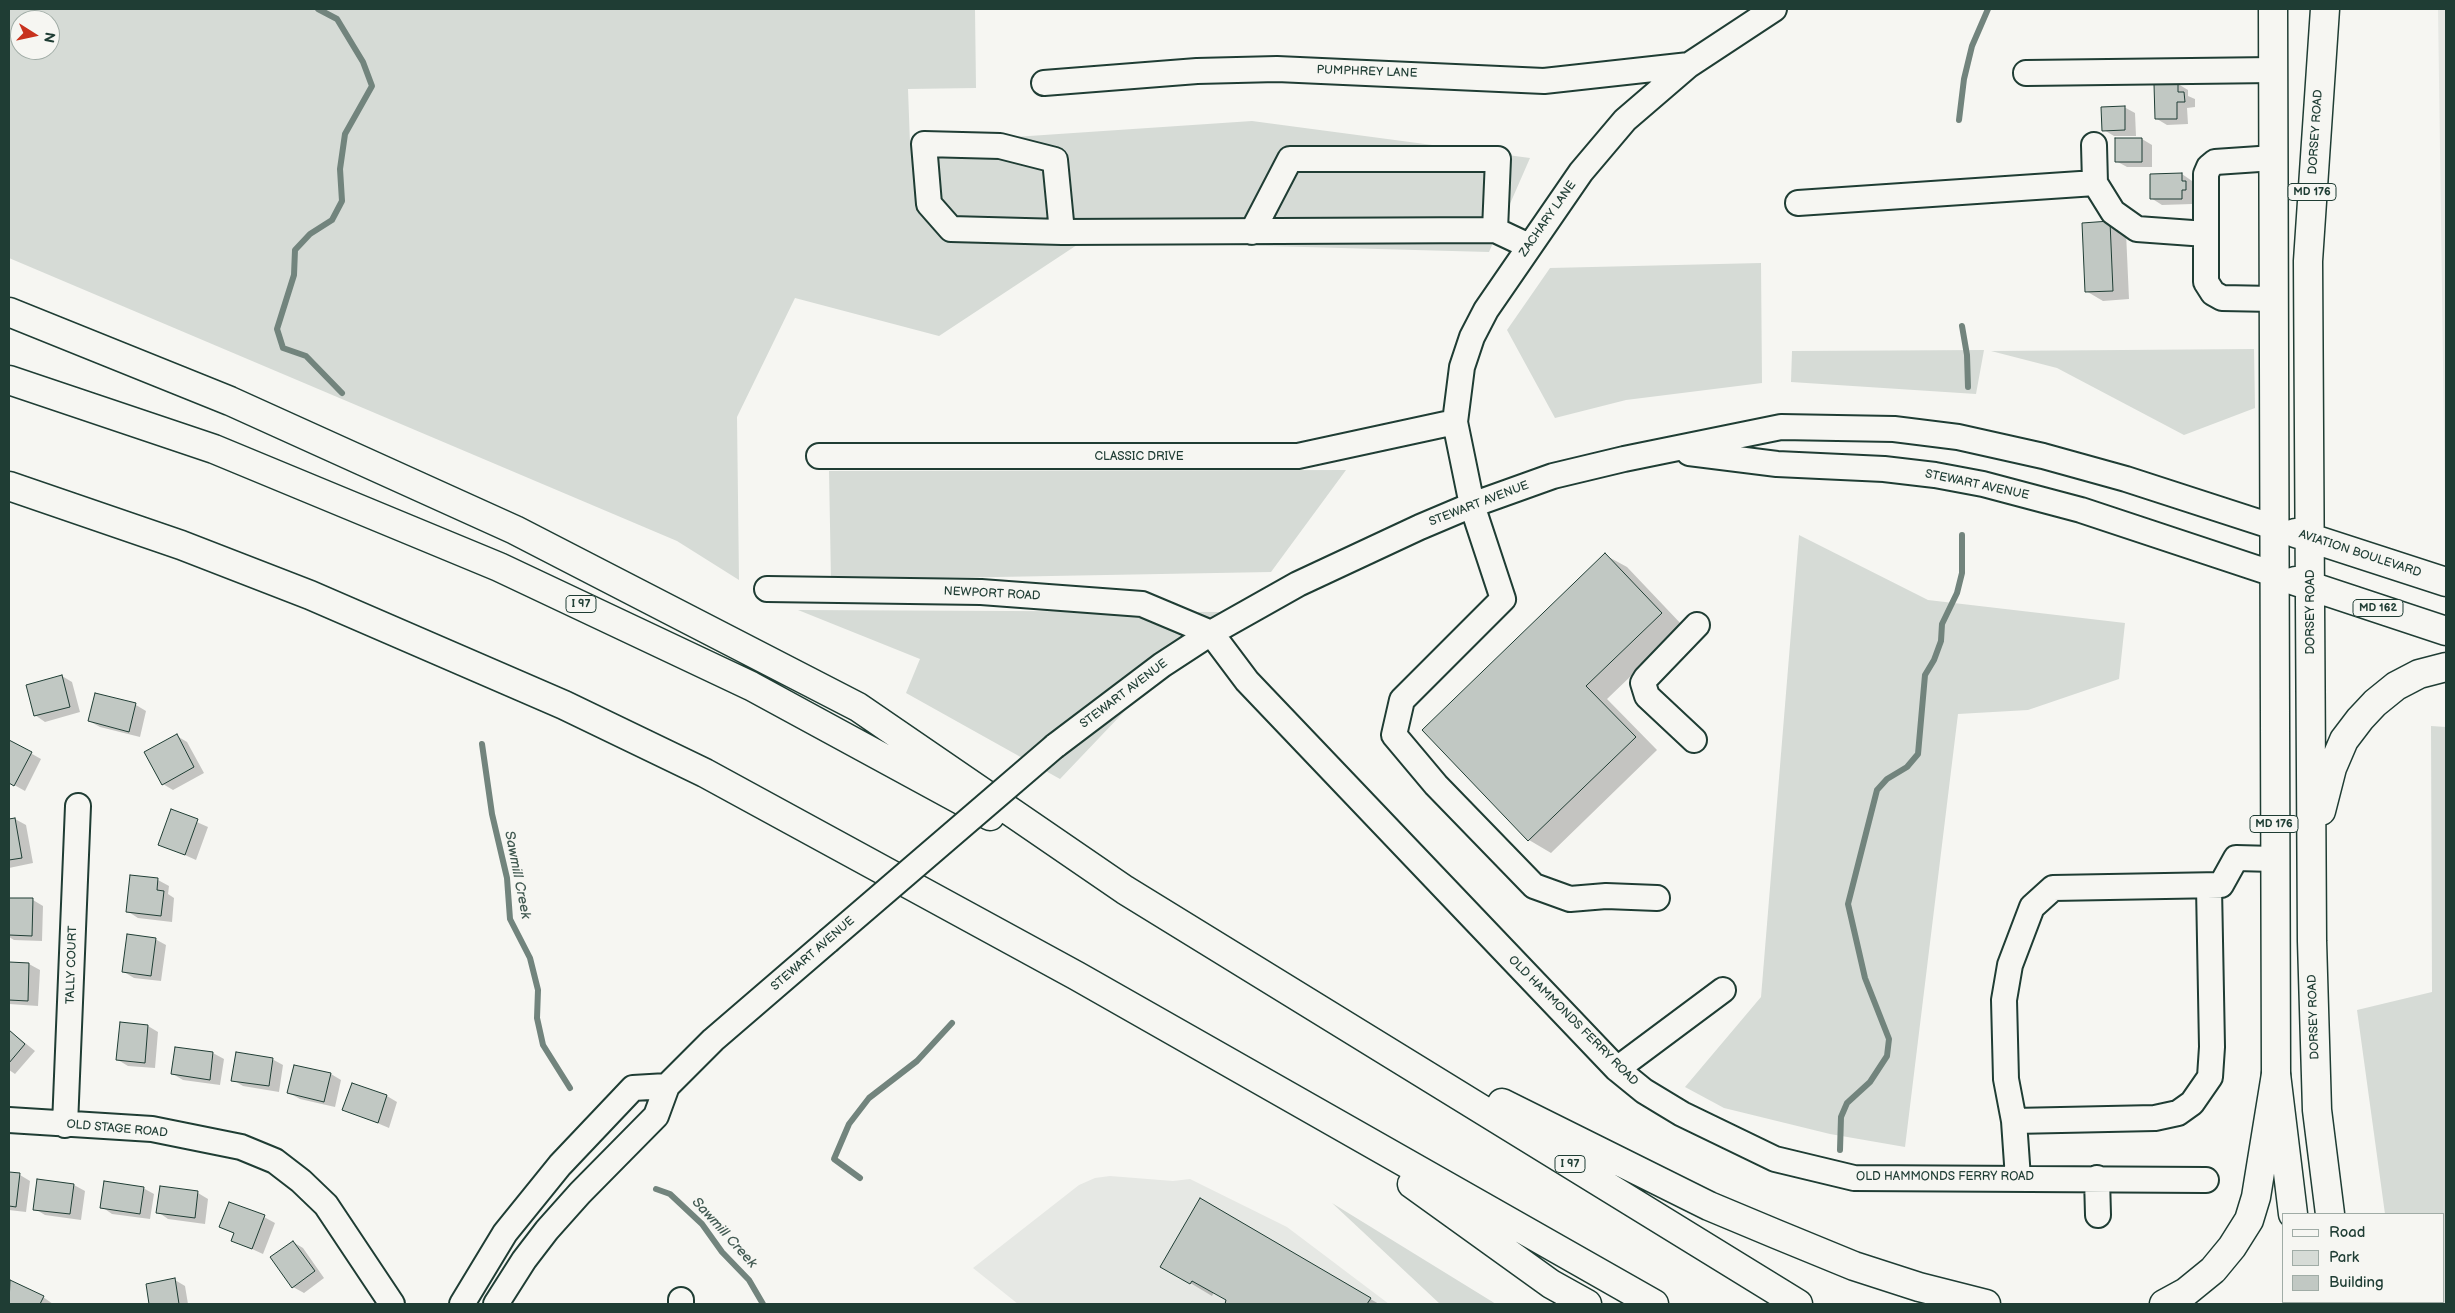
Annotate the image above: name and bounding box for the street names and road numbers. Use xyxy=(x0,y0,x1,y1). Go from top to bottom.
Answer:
street label: PUMPHREY LANE xyxy=(1316,63,1418,81)
street label: DORSEY ROAD xyxy=(2306,89,2326,175)
street label: ZACHARY LANE xyxy=(1517,178,1579,260)
road number: MD 176 xyxy=(2288,183,2336,200)
street label: CLASSIC DRIVE xyxy=(1094,450,1184,464)
street label: STEWART AVENUE xyxy=(1924,467,2030,503)
street label: STEWART AVENUE xyxy=(1427,478,1531,530)
street label: AVIATION BOULEVARD xyxy=(2297,527,2423,581)
street label: DORSEY ROAD xyxy=(2304,569,2318,655)
street label: NEWPORT ROAD xyxy=(943,584,1041,604)
road number: I 97 xyxy=(566,596,596,612)
road number: MD 162 xyxy=(2353,600,2403,616)
street label: STEWART AVENUE xyxy=(1077,656,1171,732)
road number: MD 176 xyxy=(2250,816,2298,832)
street label: STEWART AVENUE xyxy=(768,914,858,994)
street label: TALLY COURT xyxy=(63,926,81,1004)
street label: OLD HAMMONDS FERRY ROAD xyxy=(1505,953,1641,1089)
street label: DORSEY ROAD xyxy=(2305,974,2323,1060)
street label: OLD STAGE ROAD xyxy=(66,1117,168,1141)
road number: I 97 xyxy=(1555,1156,1585,1172)
street label: OLD HAMMONDS FERRY ROAD xyxy=(1856,1170,2034,1184)

